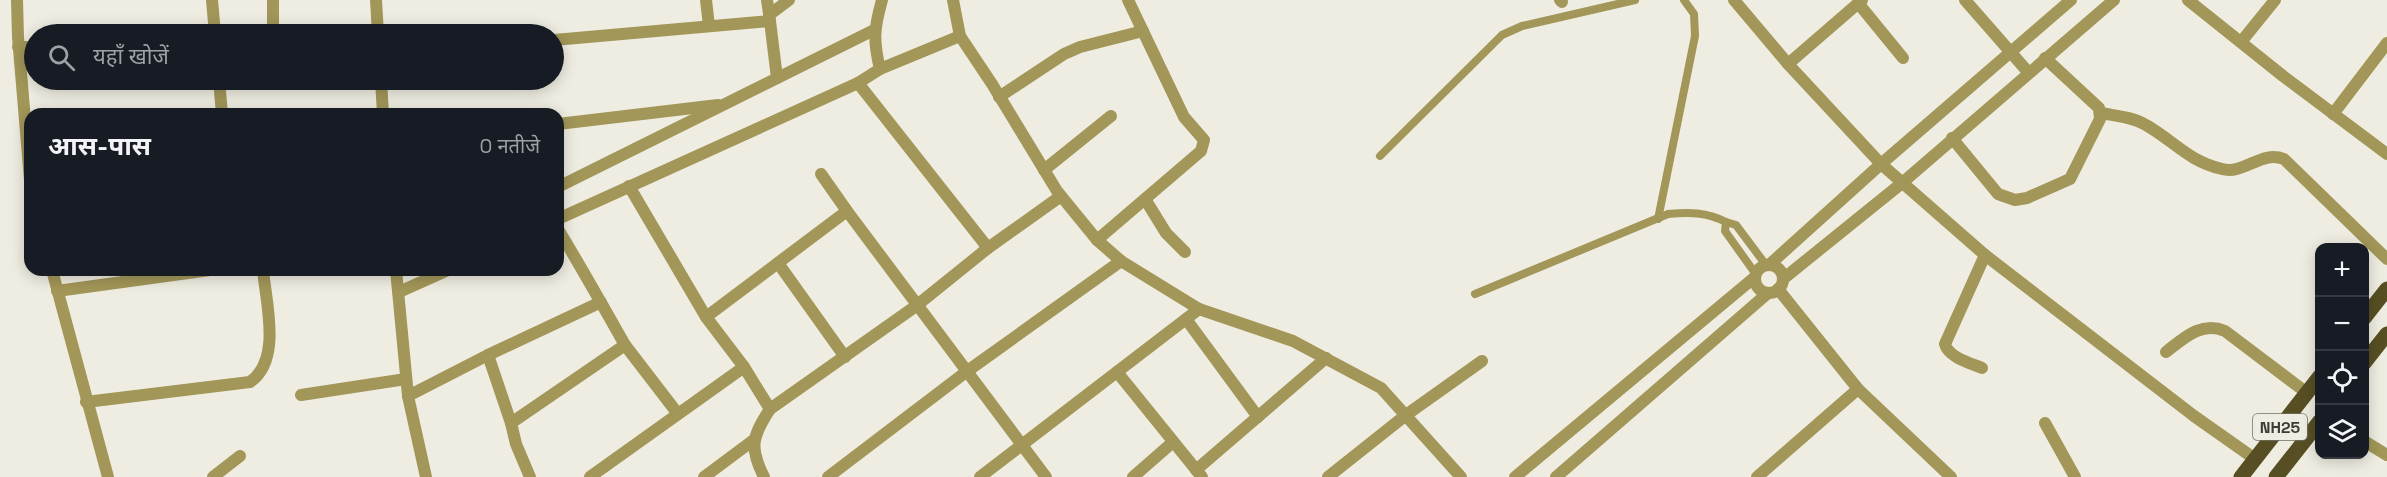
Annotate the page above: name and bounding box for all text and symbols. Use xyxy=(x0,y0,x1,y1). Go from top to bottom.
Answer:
search box xyxy=(24,24,564,90)
icon: search xyxy=(45,41,78,74)
text: यहाँ खोजें xyxy=(93,42,169,70)
text: आस-पास xyxy=(48,129,151,163)
text: 0 नतीजे xyxy=(480,133,540,159)
map controls xyxy=(2315,243,2369,459)
button: + xyxy=(2315,243,2369,297)
button: − xyxy=(2315,297,2369,351)
button: locate xyxy=(2315,351,2369,405)
button: layers xyxy=(2315,405,2369,459)
road number: NH25 xyxy=(2253,414,2307,440)

